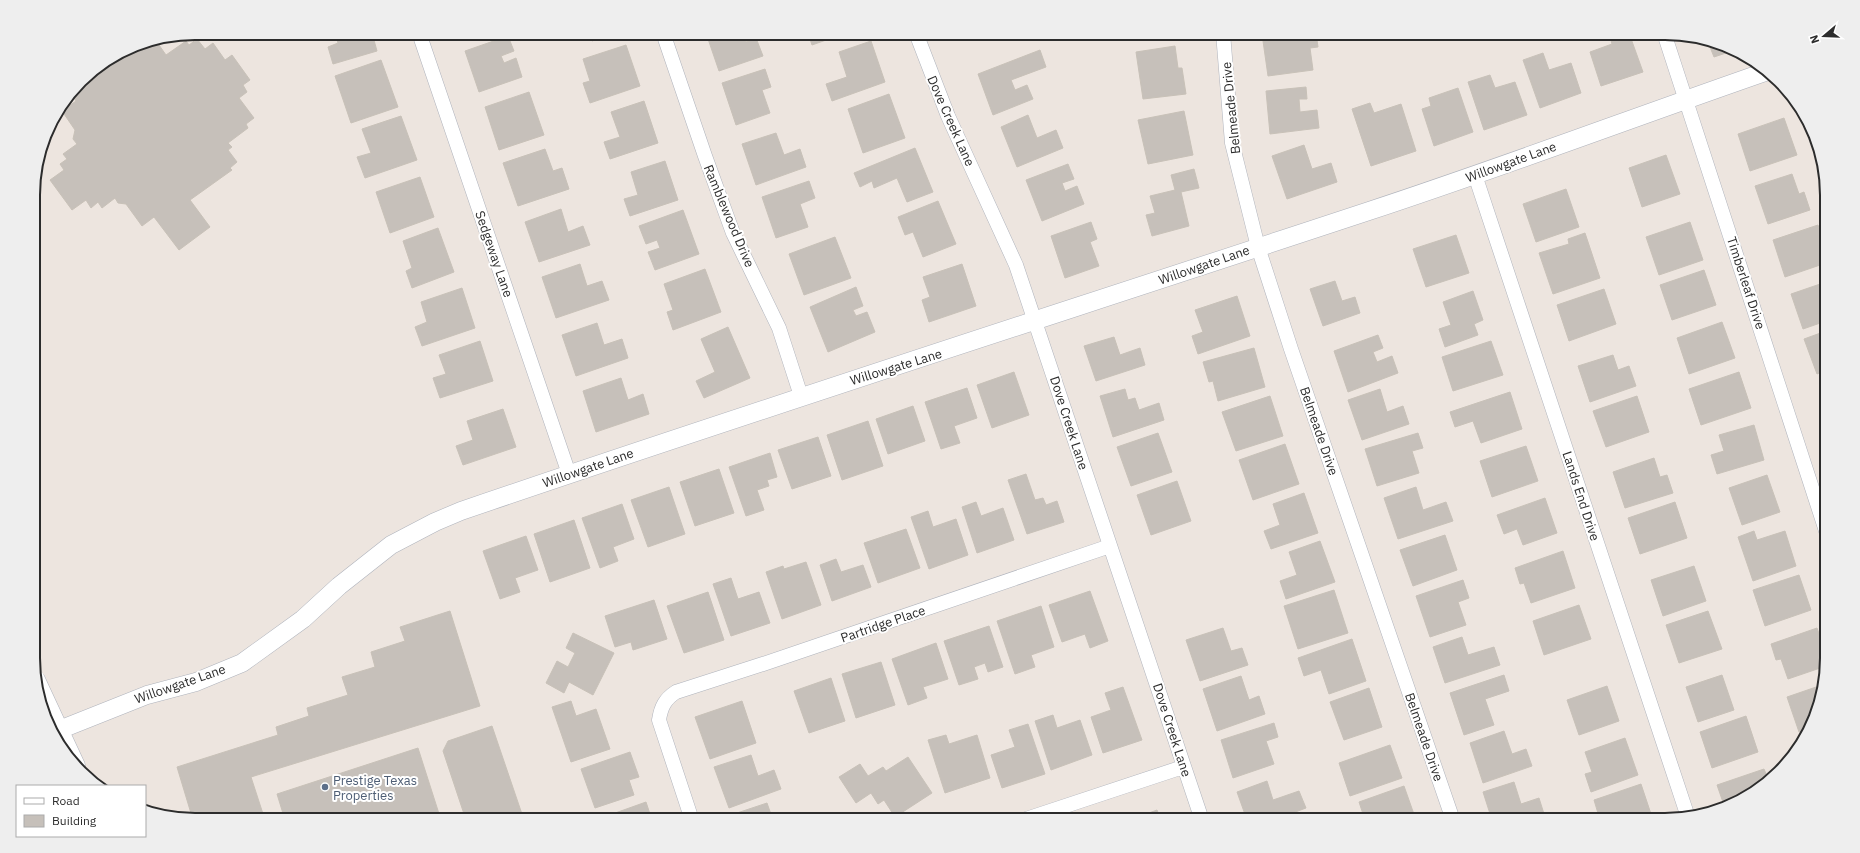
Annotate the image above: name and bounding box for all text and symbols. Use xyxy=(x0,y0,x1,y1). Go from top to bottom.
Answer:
north arrow xyxy=(1804,16,1844,56)
text: N xyxy=(1807,33,1822,45)
street label: Belmeade Drive xyxy=(1218,61,1244,155)
street label: Dove Creek Lane xyxy=(923,73,979,169)
street label: Willowgate Lane xyxy=(1463,138,1559,186)
street label: Ramblewood Drive xyxy=(700,162,758,270)
street label: Sedgeway Lane xyxy=(471,209,517,299)
street label: Timberleaf Drive xyxy=(1723,234,1769,332)
street label: Willowgate Lane xyxy=(1156,241,1252,289)
street label: Willowgate Lane xyxy=(848,345,944,389)
street label: Dove Creek Lane xyxy=(1046,374,1092,472)
street label: Belmeade Drive xyxy=(1296,384,1342,478)
street label: Willowgate Lane xyxy=(540,444,636,492)
street label: Lands End Drive xyxy=(1558,449,1604,543)
street label: Partridge Place xyxy=(838,602,928,646)
street label: Willowgate Lane xyxy=(132,660,228,708)
street label: Dove Creek Lane xyxy=(1149,681,1195,779)
street label: Belmeade Drive xyxy=(1401,690,1447,784)
place label: Prestige Texas Properties xyxy=(333,772,417,804)
marker: Prestige Texas Properties xyxy=(320,782,330,792)
legend xyxy=(16,785,146,837)
text: Road xyxy=(52,793,80,808)
text: Building xyxy=(52,813,97,828)

